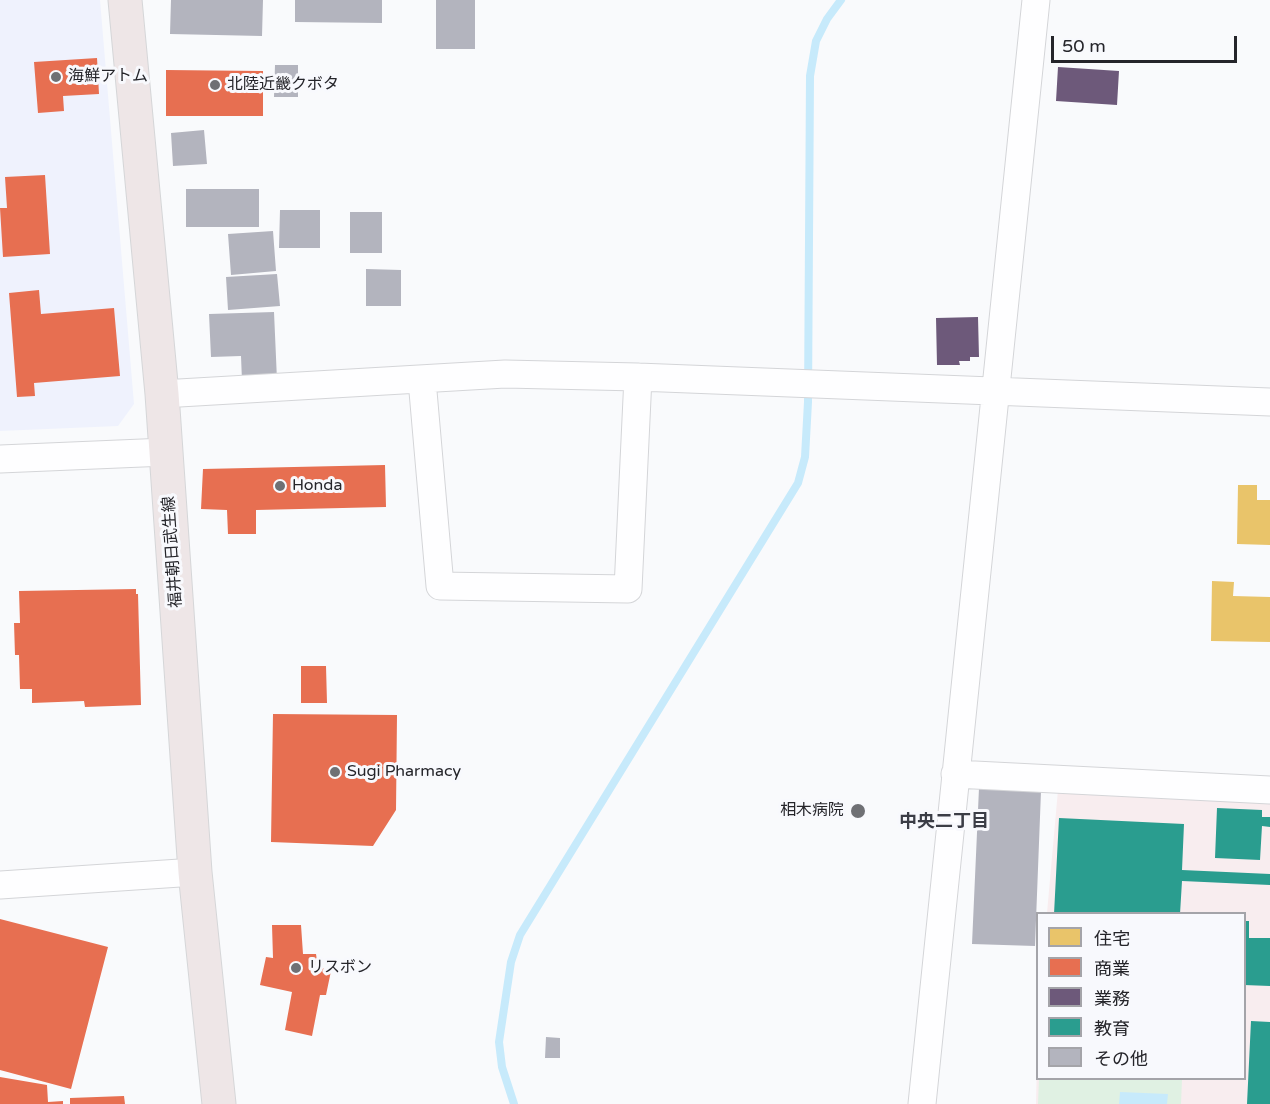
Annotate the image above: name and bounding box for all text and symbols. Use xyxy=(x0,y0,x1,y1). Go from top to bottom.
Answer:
scale bar xyxy=(1054,24,1240,62)
text: 50 m xyxy=(1062,35,1106,57)
place label: 海鮮アトム xyxy=(68,67,148,87)
marker: 海鮮アトム xyxy=(49,70,63,84)
place label: 北陸近畿クボタ xyxy=(227,75,339,95)
marker: 北陸近畿クボタ xyxy=(208,78,222,92)
place label: Honda xyxy=(292,476,342,496)
marker: Honda xyxy=(273,479,287,493)
street label: 福井朝日武生線 xyxy=(160,495,186,609)
place label: Sugi Pharmacy xyxy=(347,762,461,782)
marker: Sugi Pharmacy xyxy=(328,765,342,779)
place label: 相木病院 xyxy=(780,801,844,821)
marker: 相木病院 xyxy=(849,802,867,820)
district label: 中央二丁目 xyxy=(899,811,989,833)
legend xyxy=(1036,912,1246,1080)
text: 住宅 xyxy=(1094,928,1130,950)
place label: リスボン xyxy=(308,958,372,978)
text: 商業 xyxy=(1094,958,1130,980)
marker: リスボン xyxy=(289,961,303,975)
text: 業務 xyxy=(1094,988,1130,1010)
text: 教育 xyxy=(1094,1018,1130,1040)
text: その他 xyxy=(1094,1048,1148,1070)

